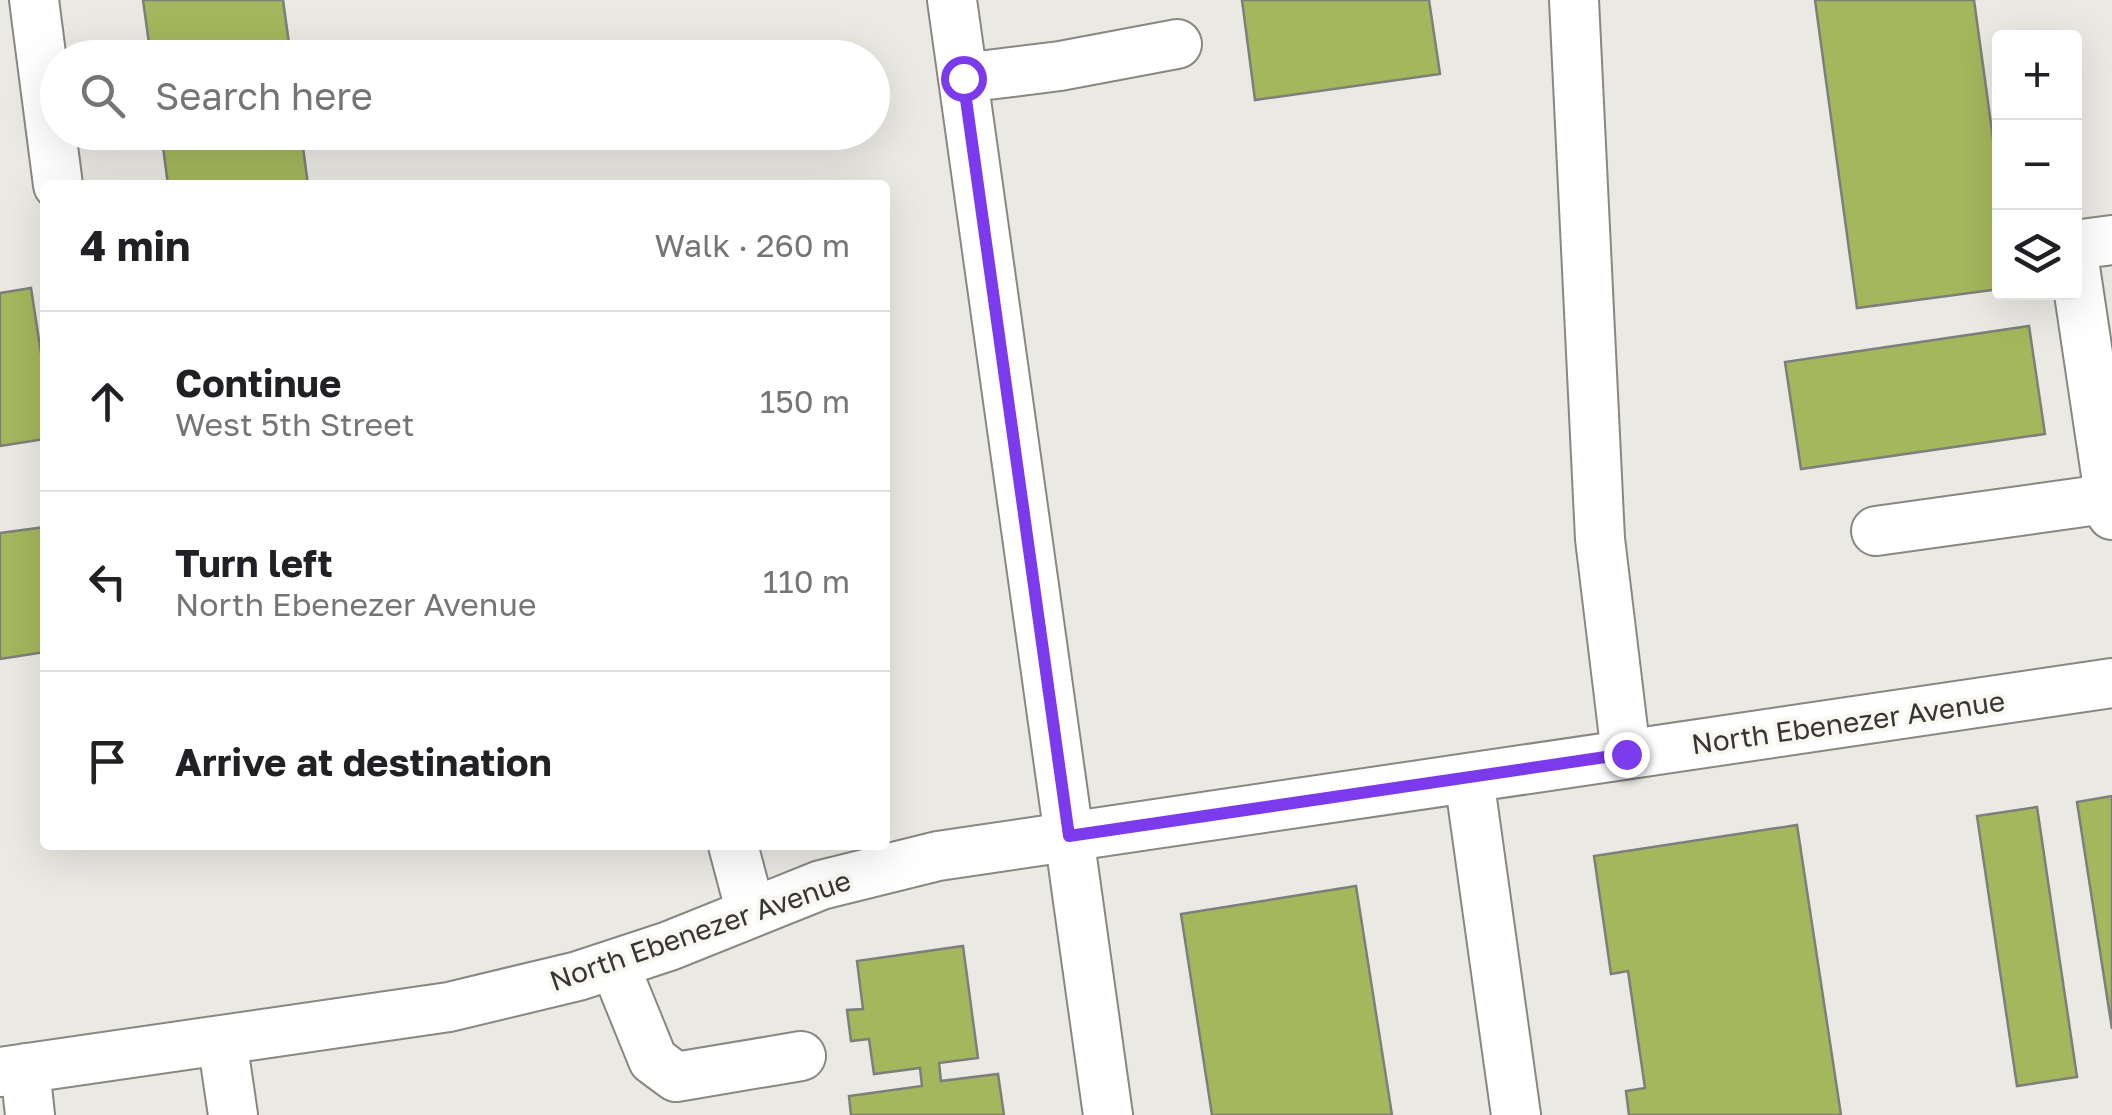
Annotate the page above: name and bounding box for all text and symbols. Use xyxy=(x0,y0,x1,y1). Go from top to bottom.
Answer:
map controls xyxy=(1992,30,2082,300)
button: + xyxy=(1992,30,2082,120)
search box xyxy=(40,40,890,150)
route start xyxy=(941,56,987,102)
icon: search xyxy=(75,68,130,123)
text: Search here xyxy=(155,73,373,118)
button: − xyxy=(1992,120,2082,210)
button: layers xyxy=(1992,210,2082,300)
text: 4 min xyxy=(80,220,190,270)
text: Walk · 260 m xyxy=(654,226,850,264)
text: Continue xyxy=(175,360,341,405)
icon: ahead xyxy=(80,374,135,429)
text: 150 m xyxy=(760,382,850,420)
text: West 5th Street xyxy=(175,405,415,443)
text: Turn left xyxy=(175,540,333,585)
icon: left xyxy=(80,554,135,609)
text: 110 m xyxy=(763,562,850,600)
text: North Ebenezer Avenue xyxy=(175,585,536,623)
street label: North Ebenezer Avenue xyxy=(1689,684,2007,760)
route end xyxy=(1604,732,1650,778)
icon: arrive xyxy=(80,734,135,789)
text: Arrive at destination xyxy=(175,739,552,784)
street label: North Ebenezer Avenue xyxy=(545,863,855,997)

